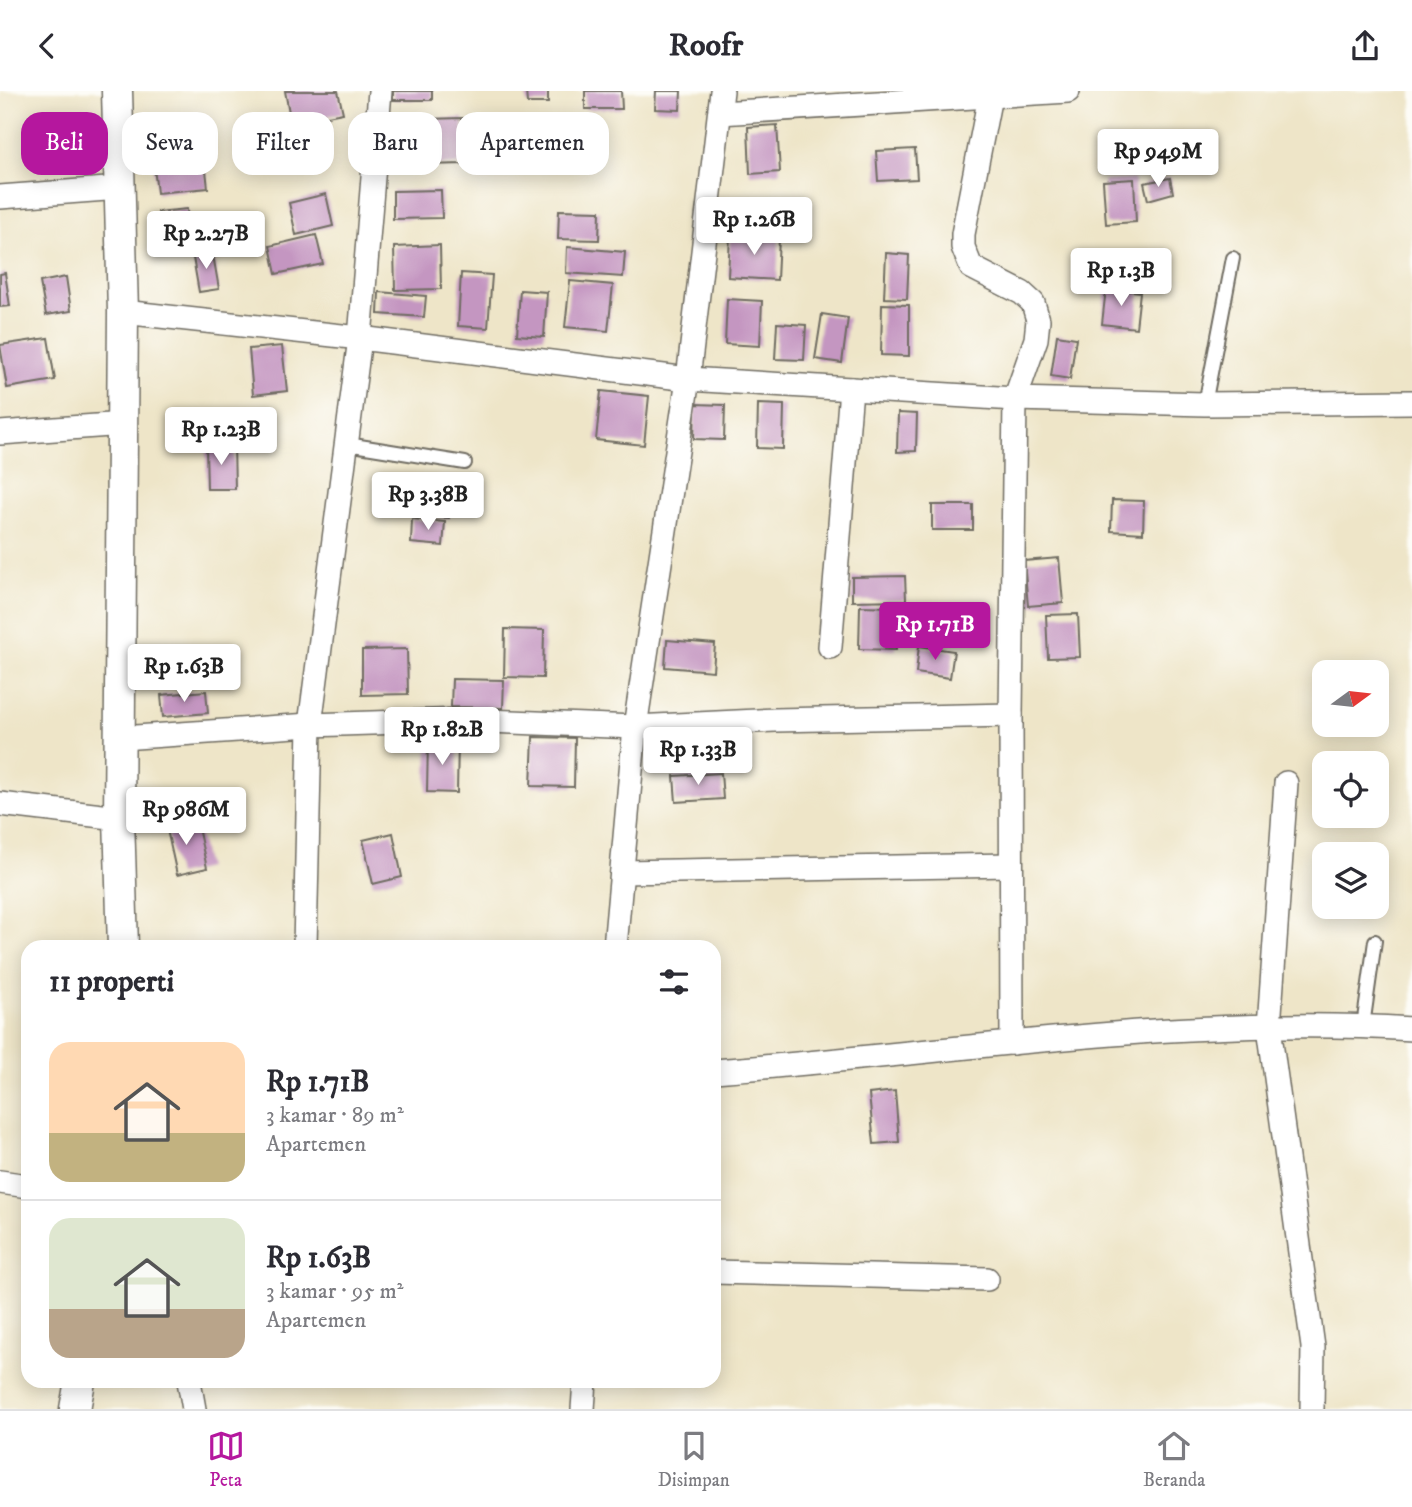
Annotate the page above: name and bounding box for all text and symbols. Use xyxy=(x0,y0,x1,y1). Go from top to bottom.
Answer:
text: Roofr xyxy=(669,26,743,66)
icon: back xyxy=(28,27,66,65)
icon: share xyxy=(1346,27,1384,65)
chip: Beli xyxy=(21,112,108,175)
chip: Sewa xyxy=(122,112,218,175)
chip: Filter xyxy=(232,112,334,175)
chip: Baru xyxy=(348,112,442,175)
chip: Apartemen xyxy=(456,112,609,175)
pin: Rp 949M xyxy=(1093,129,1223,189)
text: Rp 949M xyxy=(1114,137,1203,166)
pin: Rp 1.26B xyxy=(682,197,826,257)
text: Rp 1.26B xyxy=(712,205,796,234)
pin: Rp 2.27B xyxy=(134,211,278,271)
text: Rp 2.27B xyxy=(163,219,249,248)
pin: Rp 1.3B xyxy=(1056,249,1186,308)
text: Rp 1.3B xyxy=(1087,256,1155,285)
pin: Rp 1.23B xyxy=(149,407,293,467)
text: Rp 1.23B xyxy=(181,415,261,444)
pin: Rp 3.38B xyxy=(356,473,500,532)
text: Rp 3.38B xyxy=(388,480,468,509)
pin: Rp 1.71B xyxy=(863,603,1007,662)
text: Rp 1.71B xyxy=(895,610,975,639)
pin: Rp 1.63B xyxy=(112,645,256,704)
text: Rp 1.63B xyxy=(144,652,224,681)
north arrow xyxy=(1312,660,1390,737)
map controls xyxy=(1312,660,1389,919)
pin: Rp 1.82B xyxy=(370,707,514,767)
text: Rp 1.82B xyxy=(400,715,484,744)
pin: Rp 1.33B xyxy=(626,727,770,787)
text: Rp 1.33B xyxy=(659,735,737,764)
button: locate xyxy=(1312,751,1389,828)
pin: Rp 986M xyxy=(121,787,251,847)
text: Rp 986M xyxy=(142,795,230,824)
button: layers xyxy=(1312,842,1389,919)
icon: filters xyxy=(655,963,693,1001)
text: 11 properti xyxy=(49,964,174,1001)
text: Rp 1.71B xyxy=(266,1064,370,1101)
icon: home xyxy=(105,1070,189,1154)
text: 3 kamar · 89 m² xyxy=(266,1101,404,1130)
text: Apartemen xyxy=(266,1130,366,1159)
text: Rp 1.63B xyxy=(266,1240,371,1277)
icon: home xyxy=(105,1246,189,1330)
text: 3 kamar · 95 m² xyxy=(266,1277,404,1306)
text: Apartemen xyxy=(266,1306,366,1335)
tab: Peta xyxy=(207,1427,245,1492)
tab: Disimpan xyxy=(658,1427,730,1492)
tab: Beranda xyxy=(1143,1427,1205,1492)

